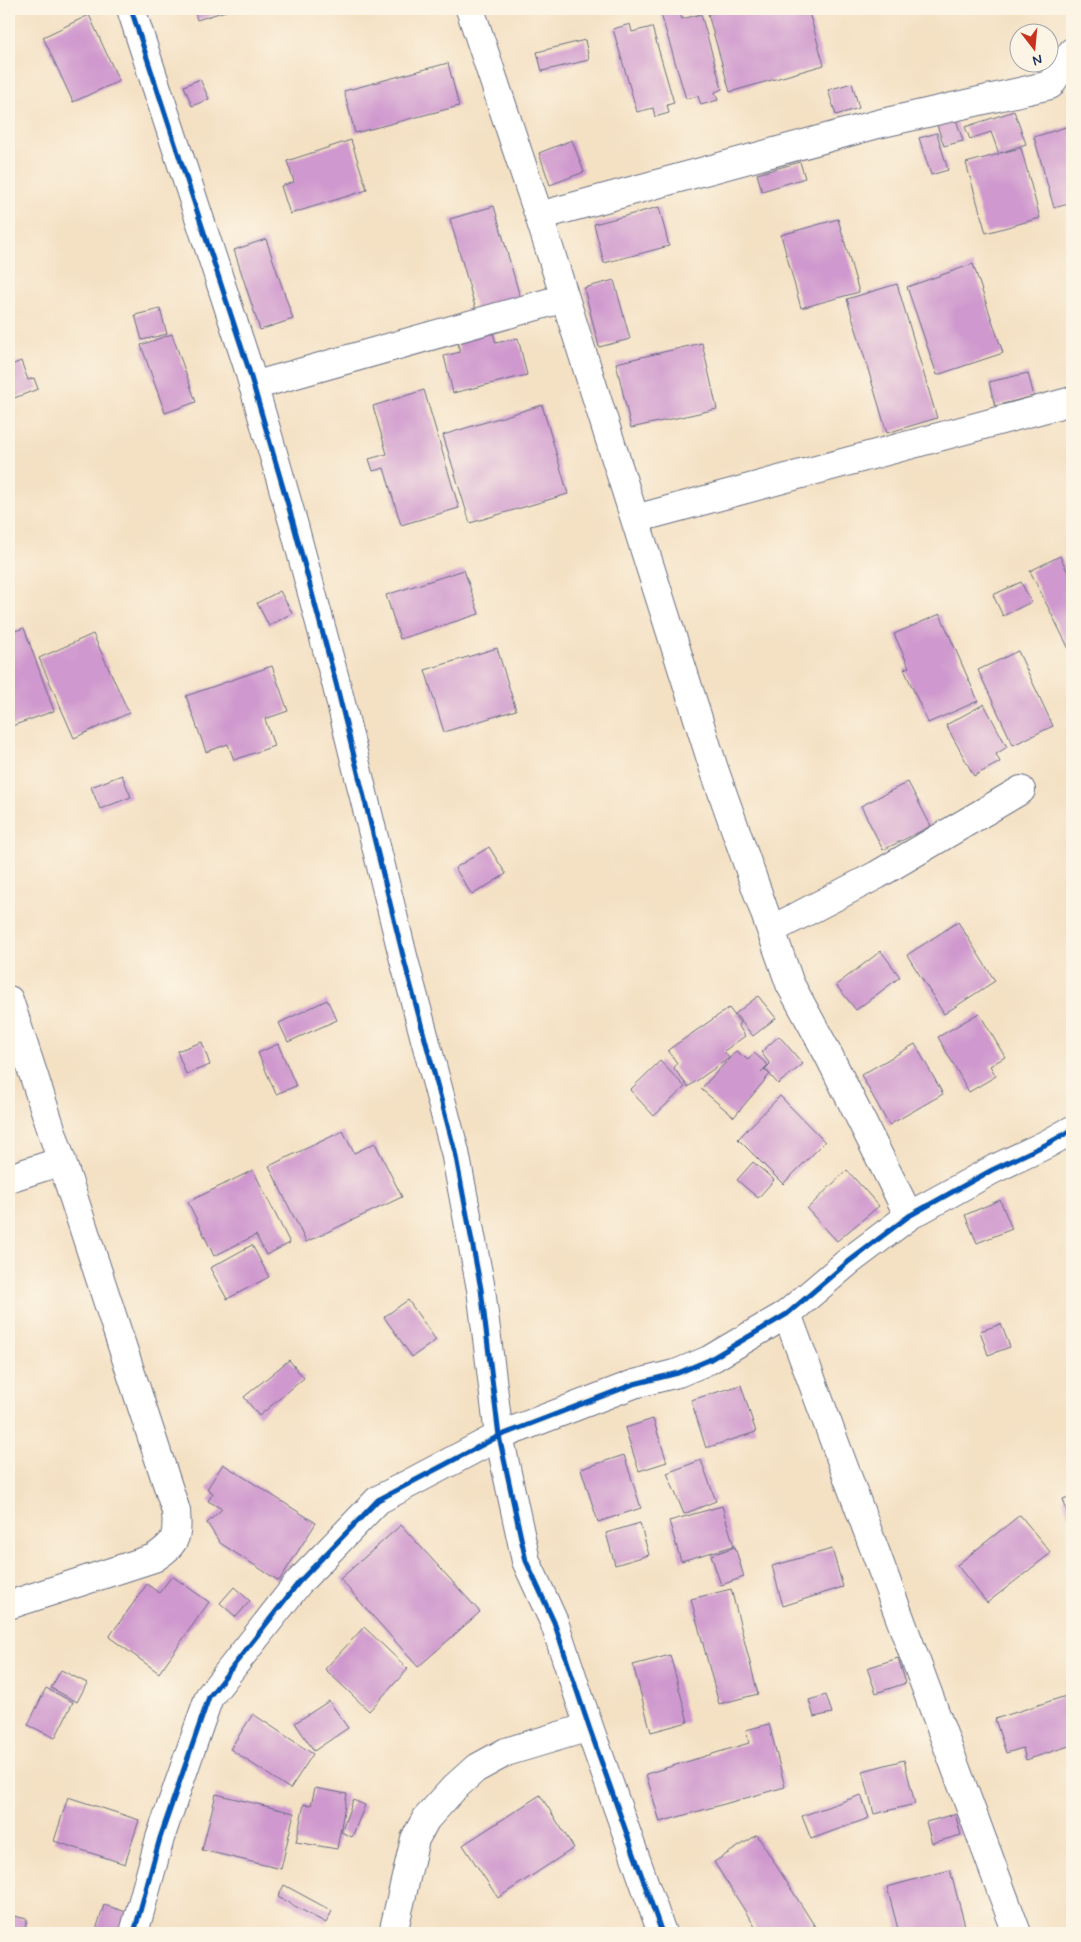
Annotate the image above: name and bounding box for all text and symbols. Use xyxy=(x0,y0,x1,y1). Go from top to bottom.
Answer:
north arrow xyxy=(1008,22,1058,72)
text: N xyxy=(1030,50,1044,69)

